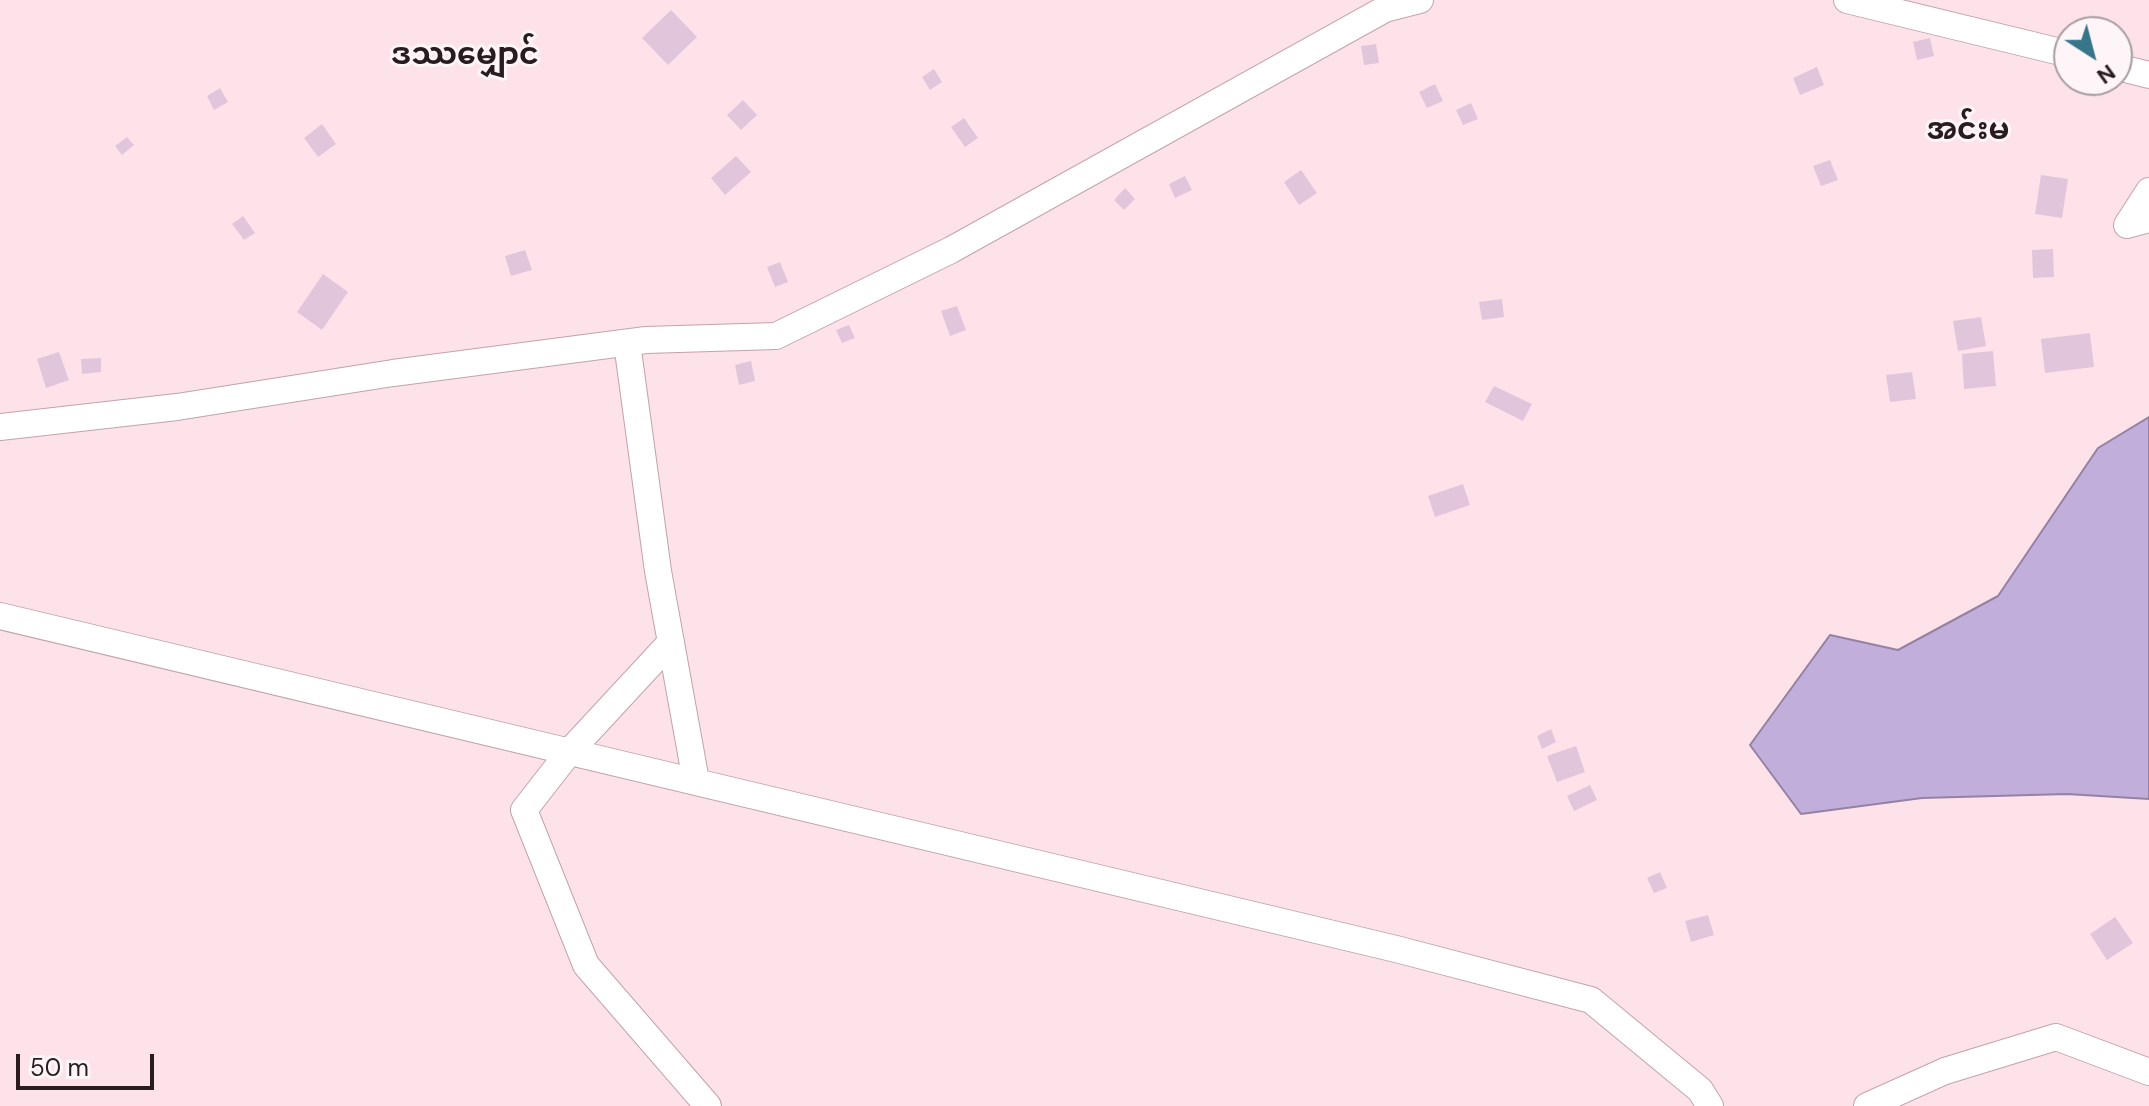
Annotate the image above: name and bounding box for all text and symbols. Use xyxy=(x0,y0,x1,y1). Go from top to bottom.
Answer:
north arrow xyxy=(2053,16,2133,96)
district label: ဒဿမျှောင် xyxy=(391,38,539,74)
text: N xyxy=(2091,58,2121,91)
district label: အင်းမ xyxy=(1927,113,2009,149)
scale bar xyxy=(20,1038,158,1088)
text: 50 m xyxy=(30,1052,89,1083)

